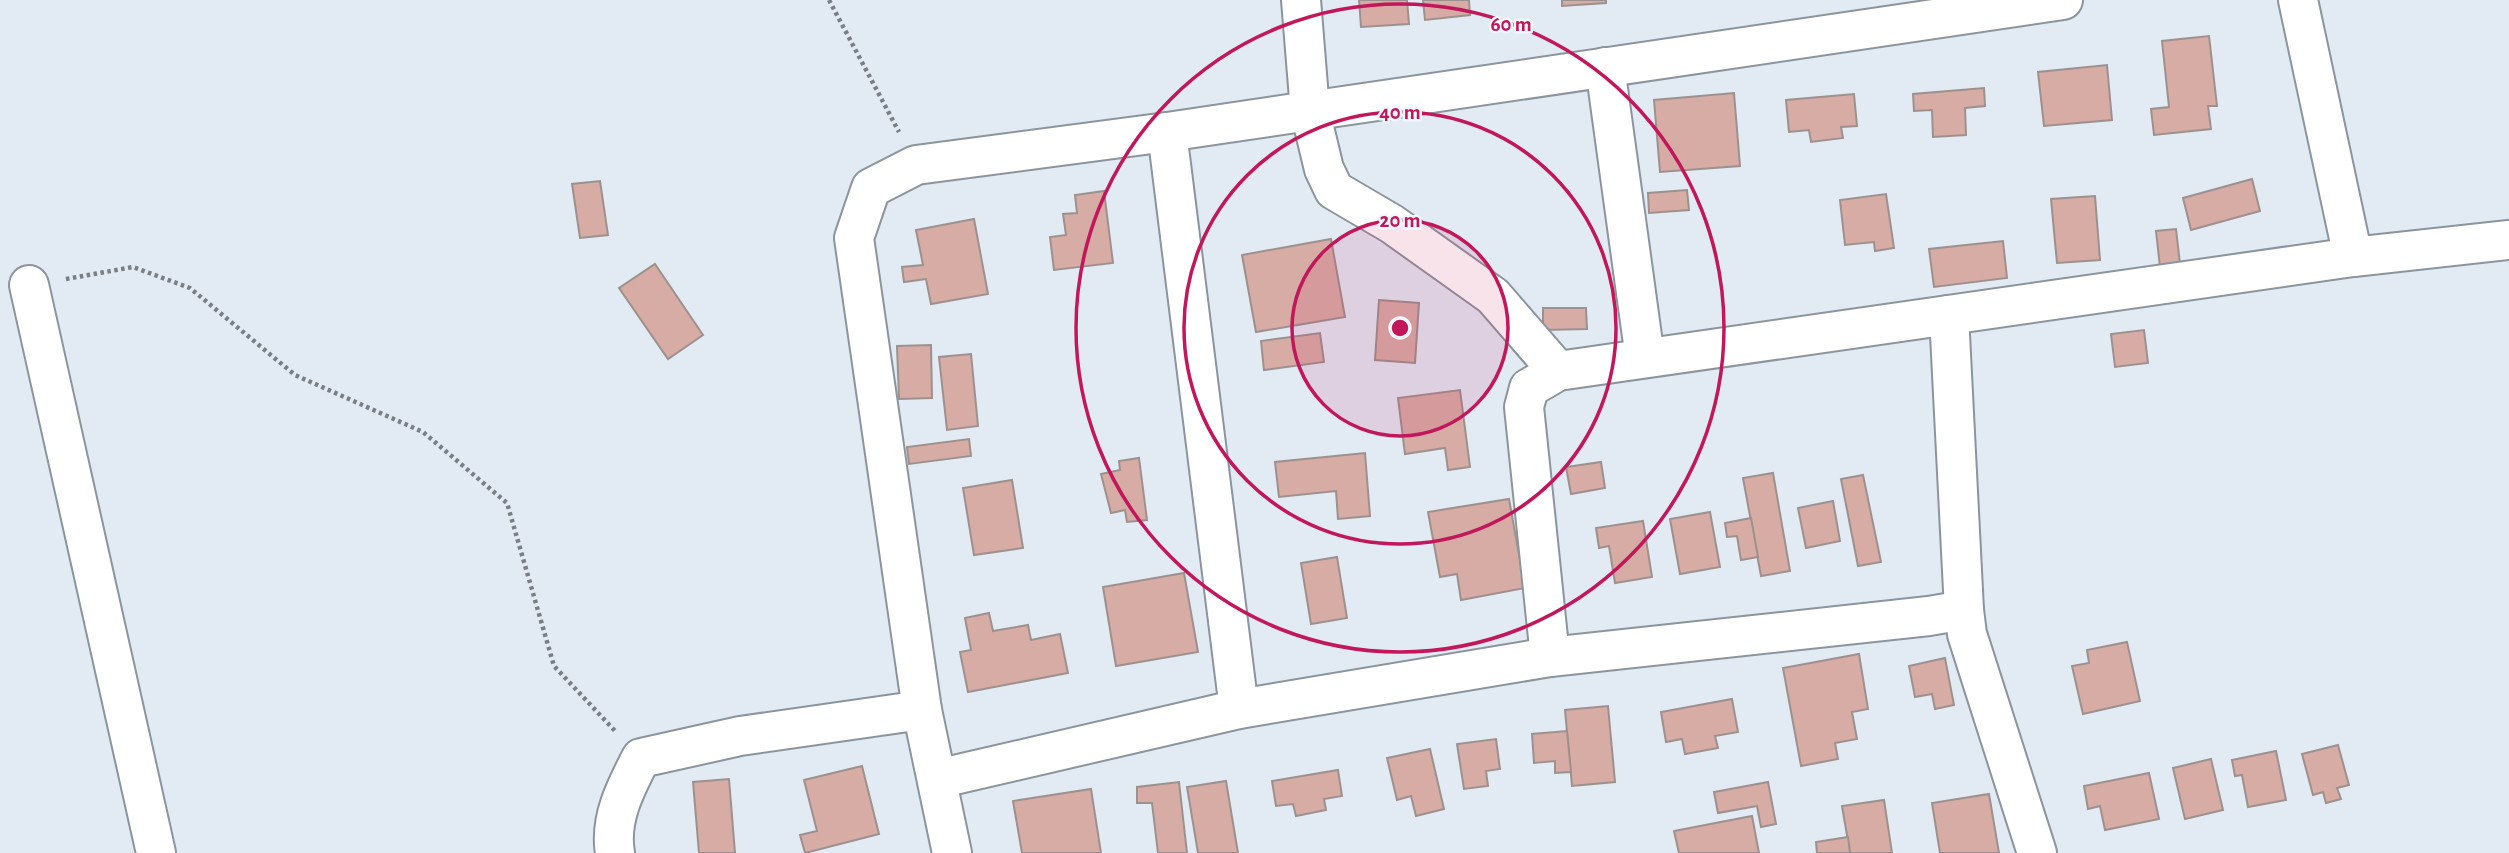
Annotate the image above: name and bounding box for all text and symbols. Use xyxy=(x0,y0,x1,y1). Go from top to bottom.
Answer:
text: 60 m xyxy=(1490,14,1532,35)
text: 40 m xyxy=(1379,102,1421,123)
text: 20 m xyxy=(1380,210,1420,231)
centre of rings xyxy=(1388,316,1412,340)

